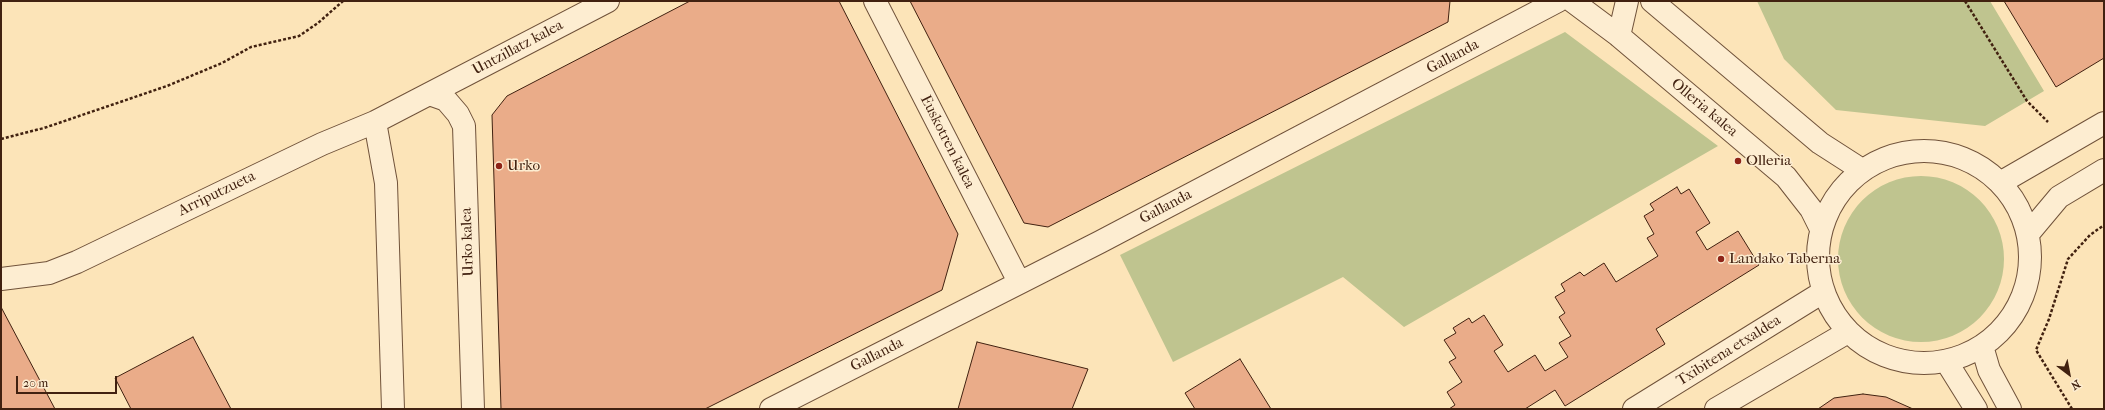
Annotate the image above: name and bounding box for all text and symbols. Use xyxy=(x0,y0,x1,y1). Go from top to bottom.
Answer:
street label: Untzillatz kalea xyxy=(470,17,566,79)
street label: Gallanda xyxy=(1424,36,1482,78)
street label: Olleria kalea xyxy=(1667,75,1741,141)
street label: Euskotren kalea xyxy=(916,92,978,192)
place label: Olleria xyxy=(1746,152,1791,170)
marker: Olleria xyxy=(1733,156,1743,166)
place label: Urko xyxy=(507,157,540,175)
marker: Urko xyxy=(494,161,504,171)
street label: Arriputzueta xyxy=(176,168,258,220)
street label: Gallanda xyxy=(1137,186,1195,228)
street label: Urko kalea xyxy=(458,207,478,277)
place label: Landako Taberna xyxy=(1729,250,1840,268)
marker: Landako Taberna xyxy=(1716,254,1726,264)
street label: Txibitena etxaldea xyxy=(1673,312,1785,390)
street label: Gallanda xyxy=(848,334,906,376)
north arrow xyxy=(2049,354,2089,394)
scale bar xyxy=(18,368,119,394)
text: 20 m xyxy=(23,376,48,390)
text: N xyxy=(2069,377,2083,392)

